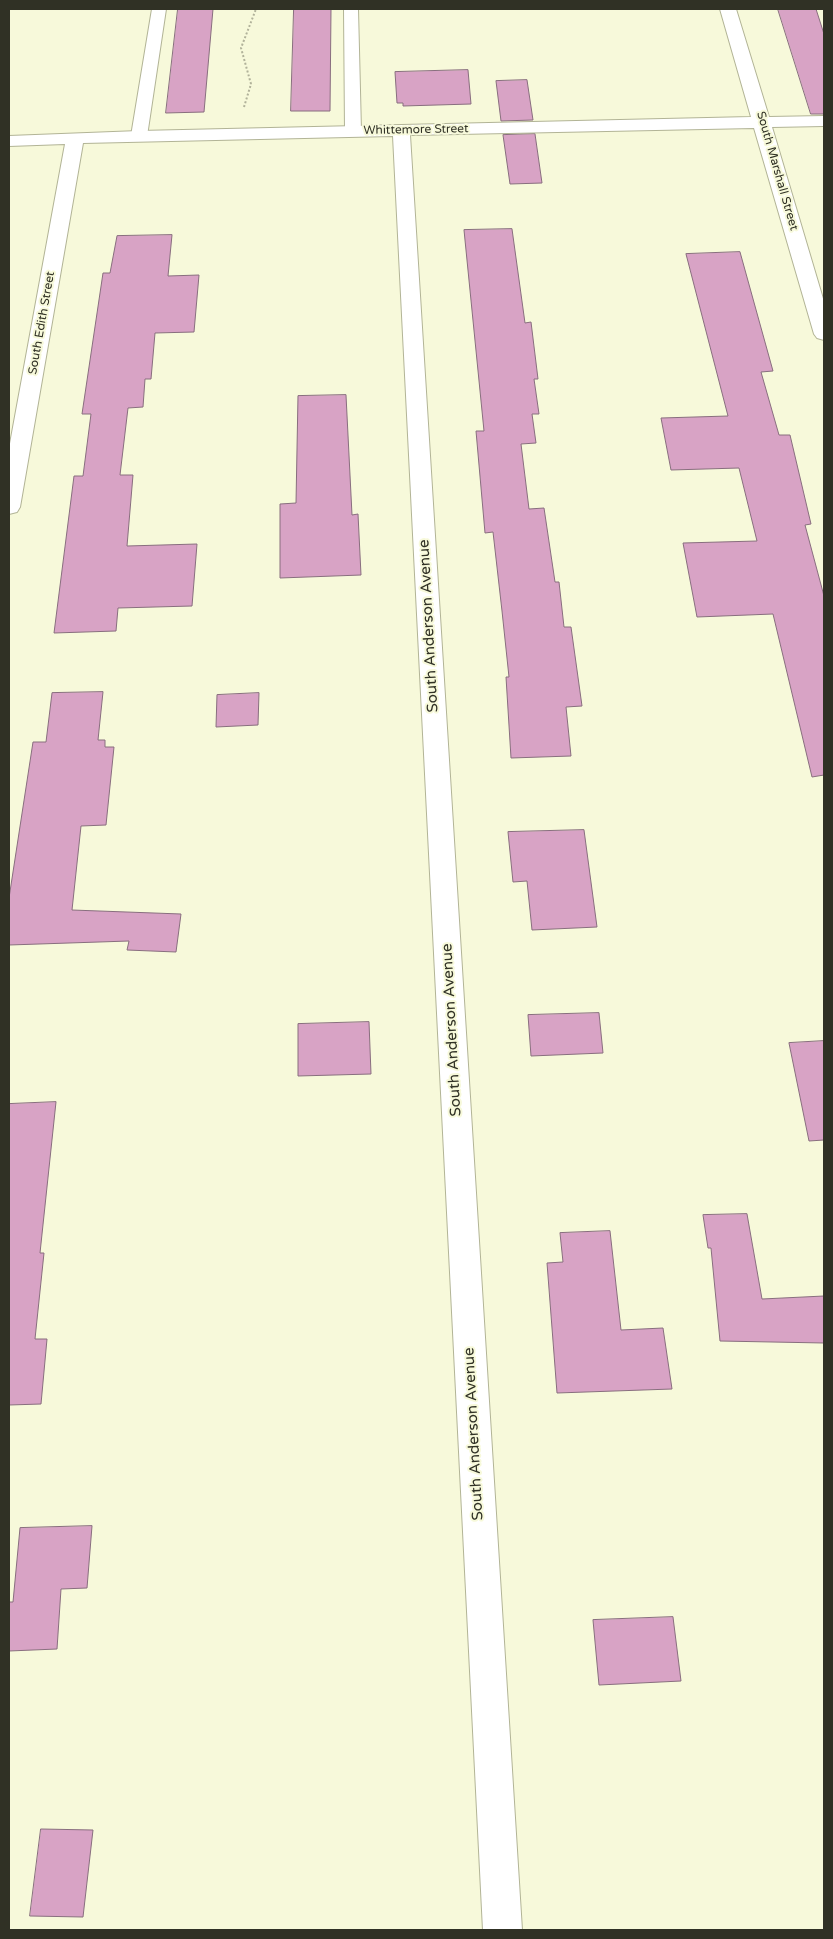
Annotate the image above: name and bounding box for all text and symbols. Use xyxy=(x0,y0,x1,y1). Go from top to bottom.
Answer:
street label: South Marshall Street xyxy=(753,110,801,232)
street label: Whittemore Street xyxy=(363,122,469,138)
street label: South Edith Street xyxy=(26,270,58,376)
street label: South Anderson Avenue xyxy=(415,539,443,713)
street label: South Anderson Avenue xyxy=(438,943,466,1117)
street label: South Anderson Avenue xyxy=(460,1347,488,1521)

